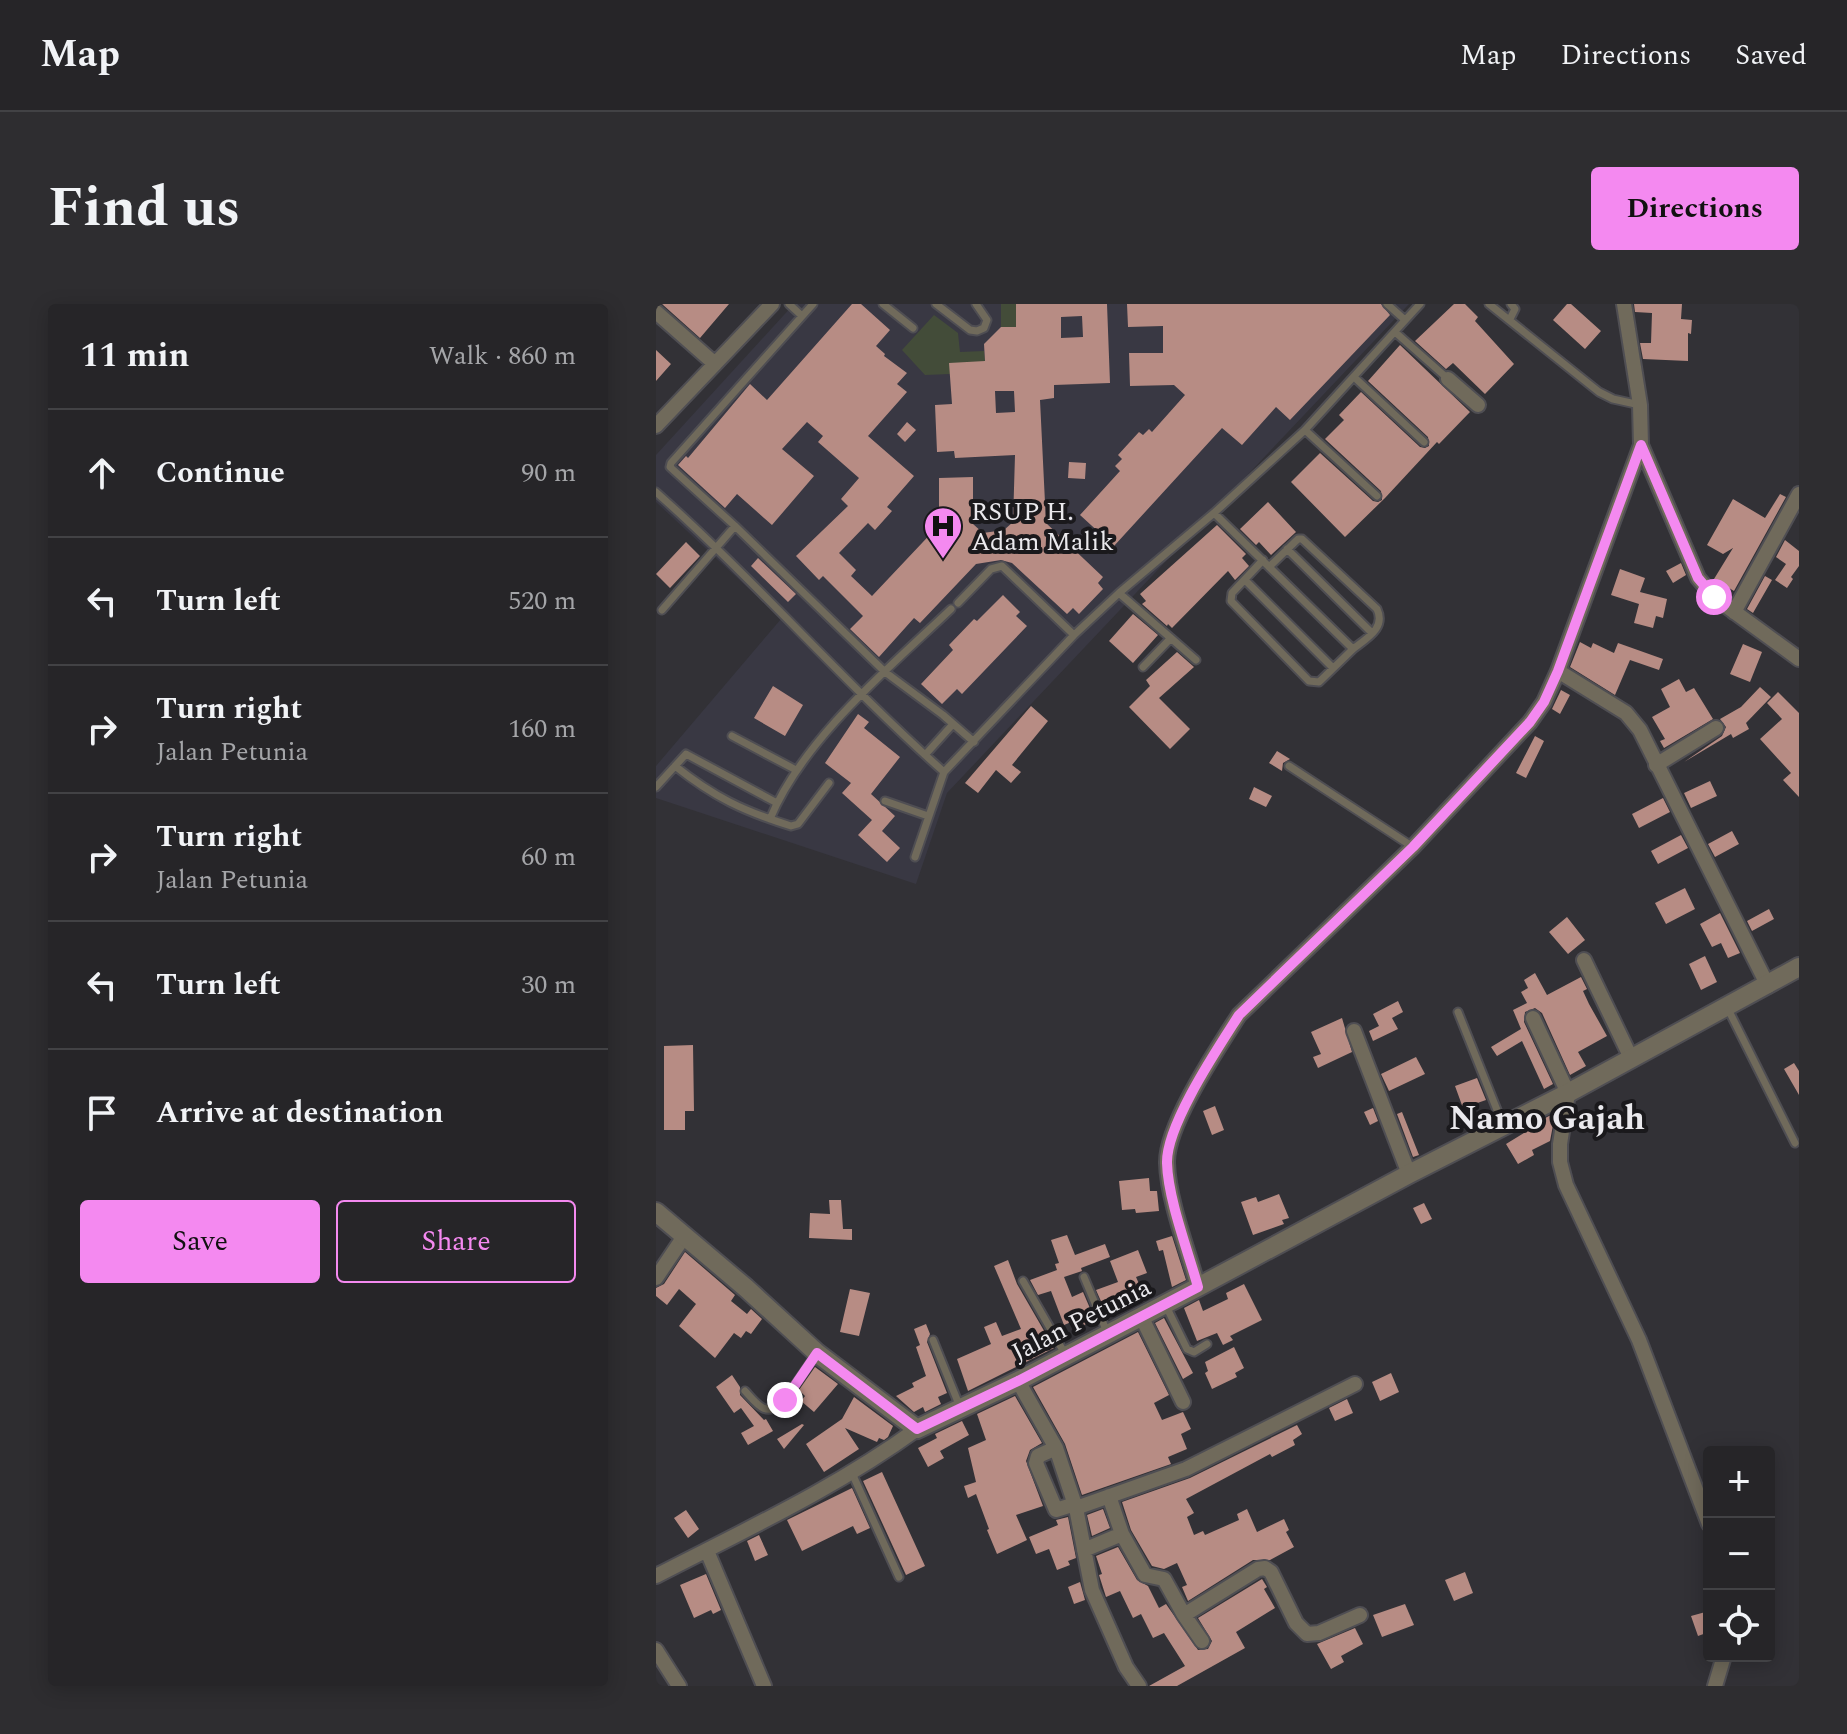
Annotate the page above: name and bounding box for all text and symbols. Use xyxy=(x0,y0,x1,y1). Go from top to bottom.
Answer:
text: Map xyxy=(40,26,120,84)
text: Map xyxy=(1460,34,1517,77)
text: Directions xyxy=(1561,34,1691,77)
text: Saved xyxy=(1735,34,1807,77)
text: Find us xyxy=(48,166,241,251)
button: Directions xyxy=(1591,167,1799,250)
text: 11 min xyxy=(80,330,190,382)
text: Walk · 860 m xyxy=(429,336,576,376)
text: Continue xyxy=(156,450,285,496)
icon: ahead xyxy=(80,451,124,495)
text: 90 m xyxy=(521,453,576,493)
place label: RSUP H. Adam Malik xyxy=(971,492,1114,562)
hospital icon: RSUP H. Adam Malik xyxy=(922,505,964,560)
text: Turn left xyxy=(156,578,281,624)
icon: left xyxy=(80,579,124,623)
route start xyxy=(1696,579,1732,615)
text: 520 m xyxy=(508,581,576,621)
text: Turn right xyxy=(156,686,302,732)
icon: right xyxy=(80,707,124,751)
text: 160 m xyxy=(508,709,576,749)
text: Jalan Petunia xyxy=(156,732,308,772)
text: Turn right xyxy=(156,814,302,860)
icon: right xyxy=(80,835,124,879)
text: 60 m xyxy=(521,837,576,877)
text: Jalan Petunia xyxy=(156,860,308,900)
text: Turn left xyxy=(156,962,281,1008)
icon: left xyxy=(80,963,124,1007)
text: 30 m xyxy=(521,965,576,1005)
text: Arrive at destination xyxy=(156,1090,443,1136)
icon: arrive xyxy=(80,1091,124,1135)
district label: Namo Gajah xyxy=(1449,1093,1645,1145)
button: Save xyxy=(80,1200,320,1283)
button: Share xyxy=(336,1200,576,1283)
street label: Jalan Petunia xyxy=(1005,1267,1159,1372)
route end xyxy=(767,1382,803,1418)
map controls xyxy=(1703,1446,1775,1662)
button: + xyxy=(1703,1446,1775,1518)
button: − xyxy=(1703,1518,1775,1590)
button: locate xyxy=(1703,1590,1775,1662)

